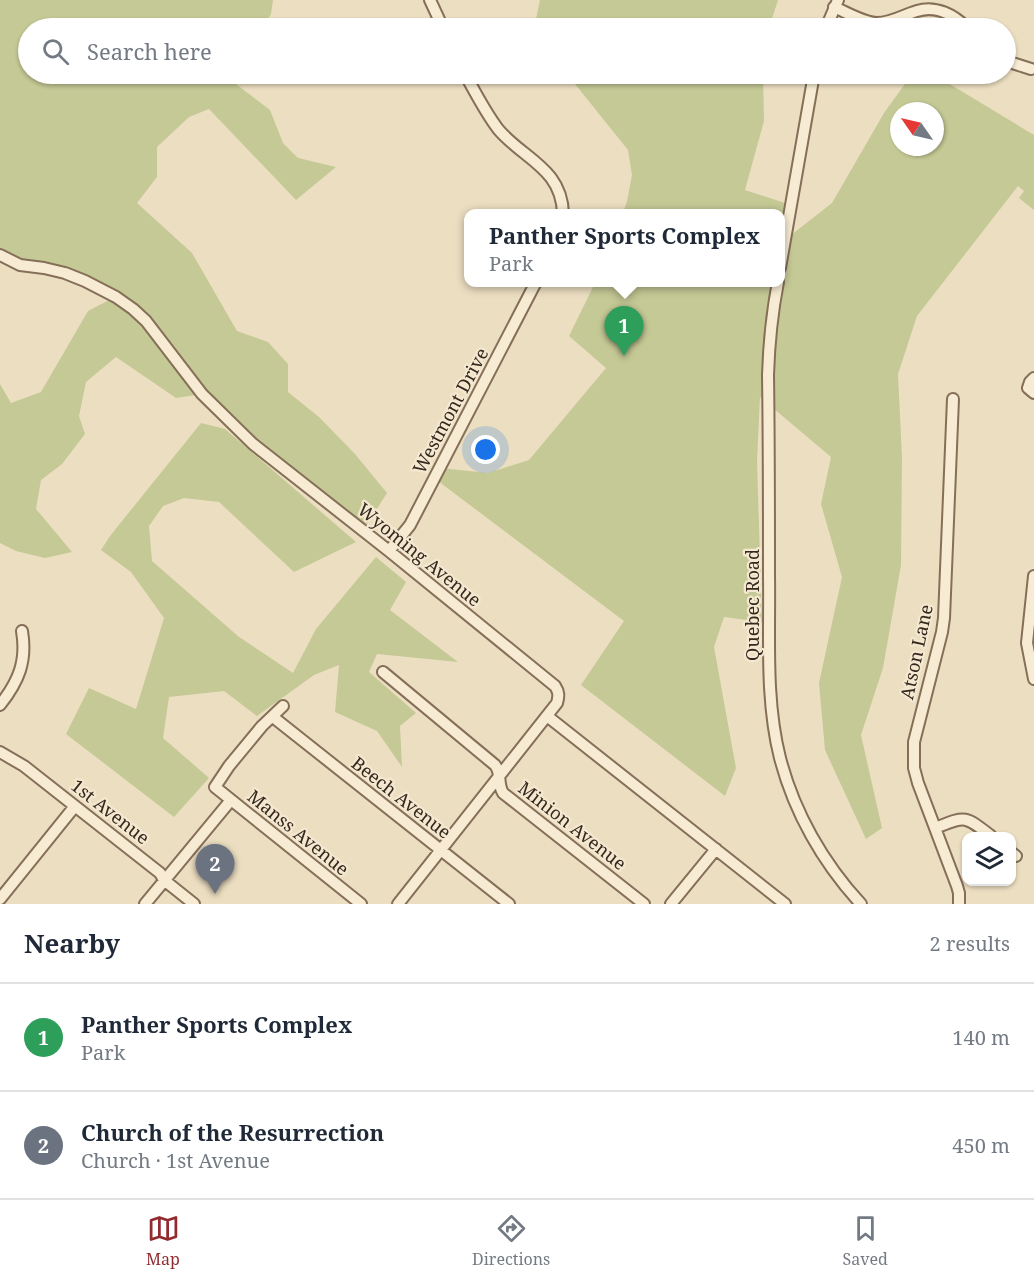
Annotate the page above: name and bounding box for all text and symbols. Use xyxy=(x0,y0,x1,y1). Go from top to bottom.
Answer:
search box xyxy=(18,18,1016,84)
icon: search xyxy=(39,35,72,68)
text: Search here xyxy=(87,36,212,66)
north arrow xyxy=(890,102,944,156)
popup xyxy=(464,209,785,287)
text: Panther Sports Complex xyxy=(489,220,760,250)
text: Park xyxy=(489,250,533,277)
pin: 1 xyxy=(604,306,644,356)
street label: Westmont Drive xyxy=(407,343,493,478)
your location xyxy=(471,435,500,464)
street label: Wyoming Avenue xyxy=(353,497,486,612)
street label: Quebec Road xyxy=(740,549,764,661)
street label: Atson Lane xyxy=(894,602,938,701)
street label: Beech Avenue xyxy=(347,751,456,844)
street label: 1st Avenue xyxy=(66,773,155,849)
street label: Minion Avenue xyxy=(514,775,632,875)
street label: Manss Avenue xyxy=(243,784,354,881)
map controls xyxy=(962,832,1016,886)
button: layers xyxy=(962,832,1016,886)
pin: 2 xyxy=(196,844,234,894)
text: Nearby xyxy=(24,925,120,961)
text: 2 results xyxy=(930,930,1010,957)
text: Panther Sports Complex xyxy=(81,1009,352,1039)
text: 1 xyxy=(38,1024,49,1051)
text: 140 m xyxy=(952,1024,1010,1051)
text: Park xyxy=(81,1039,125,1066)
text: Church of the Resurrection xyxy=(81,1117,384,1147)
text: 2 xyxy=(38,1132,49,1159)
text: 450 m xyxy=(952,1132,1010,1159)
text: Church · 1st Avenue xyxy=(81,1147,270,1174)
tab: Map xyxy=(146,1212,180,1270)
tab: Directions xyxy=(472,1212,550,1270)
tab: Saved xyxy=(843,1212,888,1270)

